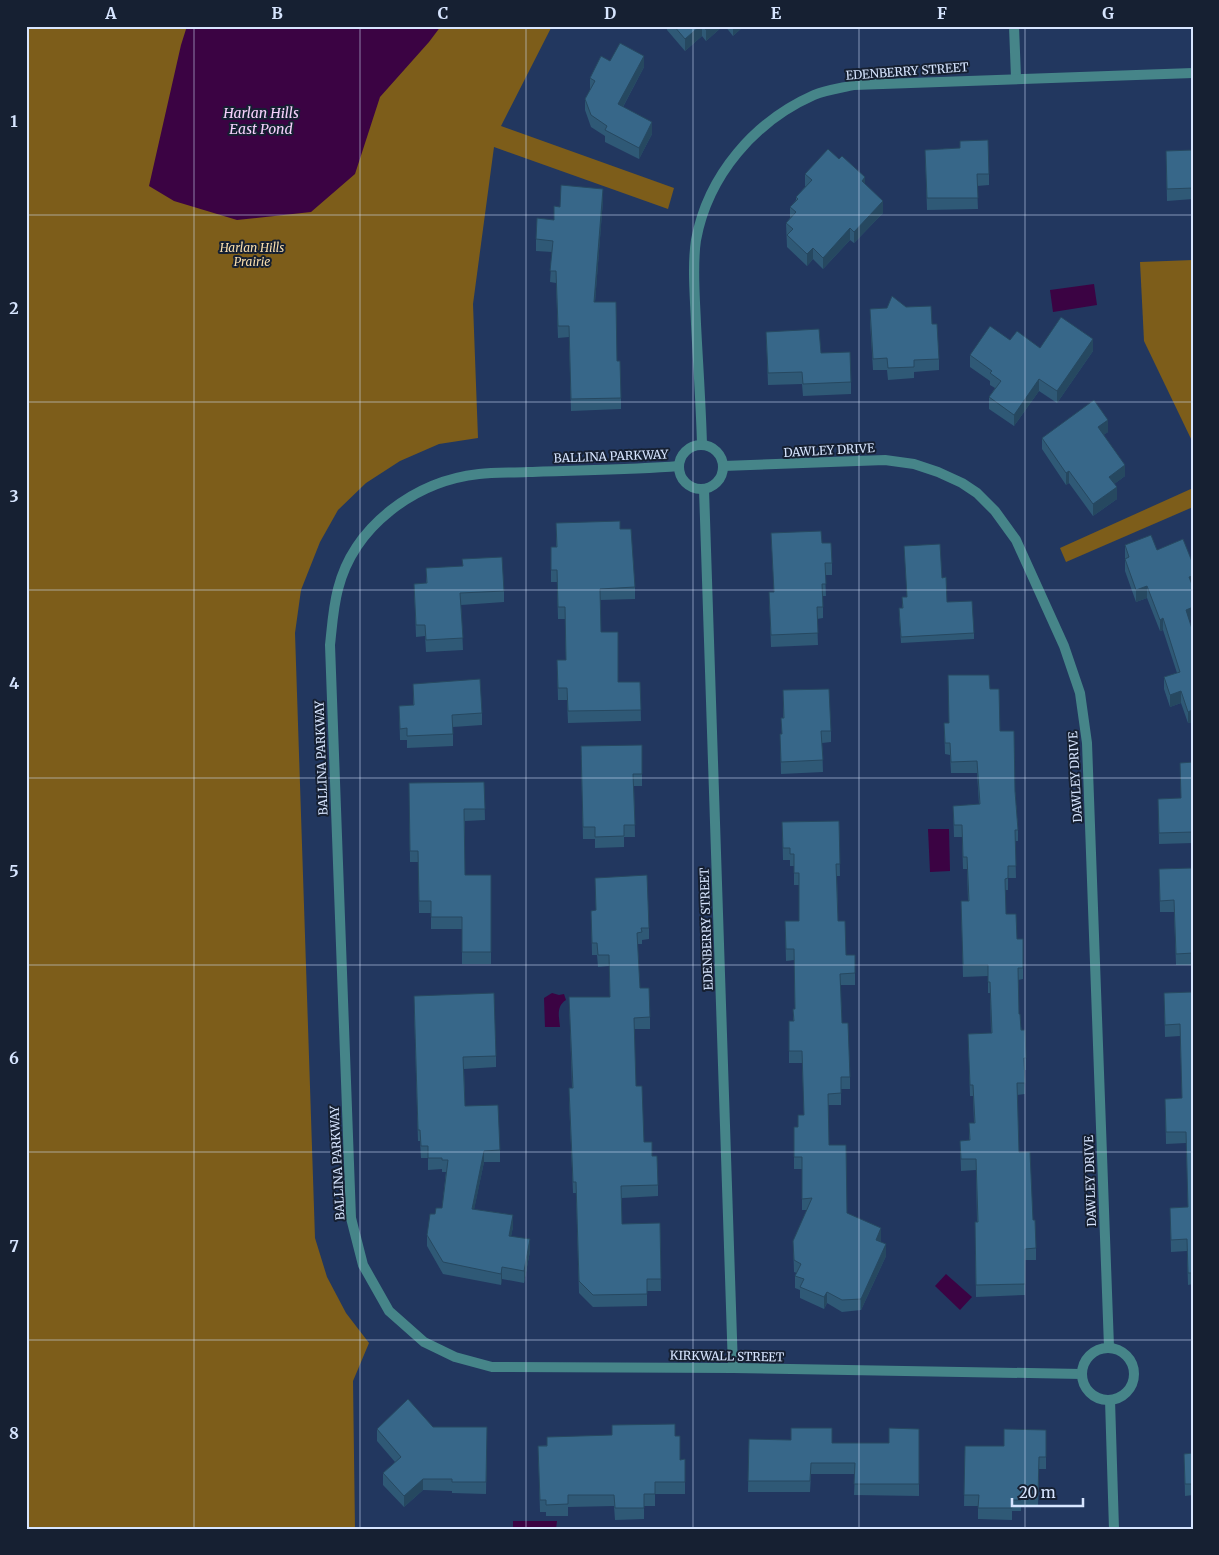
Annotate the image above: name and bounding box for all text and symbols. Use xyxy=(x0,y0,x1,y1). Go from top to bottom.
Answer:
text: A xyxy=(104,3,117,23)
text: B xyxy=(271,3,283,23)
text: C xyxy=(438,3,448,23)
text: D xyxy=(604,3,616,23)
text: E xyxy=(771,3,782,23)
text: F xyxy=(937,3,947,23)
text: G xyxy=(1102,3,1114,23)
street label: EDENBERRY STREET xyxy=(845,59,970,83)
water label: Harlan Hills East Pond xyxy=(222,104,299,138)
text: 1 xyxy=(10,111,18,131)
park label: Harlan Hills Prairie xyxy=(219,240,284,269)
text: 2 xyxy=(9,298,19,318)
street label: DAWLEY DRIVE xyxy=(783,440,875,460)
street label: BALLINA PARKWAY xyxy=(553,446,669,465)
text: 3 xyxy=(9,486,19,506)
text: 4 xyxy=(9,673,19,693)
street label: BALLINA PARKWAY xyxy=(311,700,330,816)
street label: DAWLEY DRIVE xyxy=(1065,731,1085,823)
text: 5 xyxy=(9,861,19,881)
street label: EDENBERRY STREET xyxy=(696,867,716,991)
text: 6 xyxy=(9,1048,19,1068)
street label: BALLINA PARKWAY xyxy=(326,1105,347,1221)
street label: DAWLEY DRIVE xyxy=(1081,1135,1099,1227)
text: 7 xyxy=(9,1236,19,1256)
street label: KIRKWALL STREET xyxy=(670,1348,785,1365)
text: 8 xyxy=(9,1423,19,1443)
scale bar xyxy=(1012,1475,1083,1507)
text: 20 m xyxy=(1019,1483,1056,1502)

